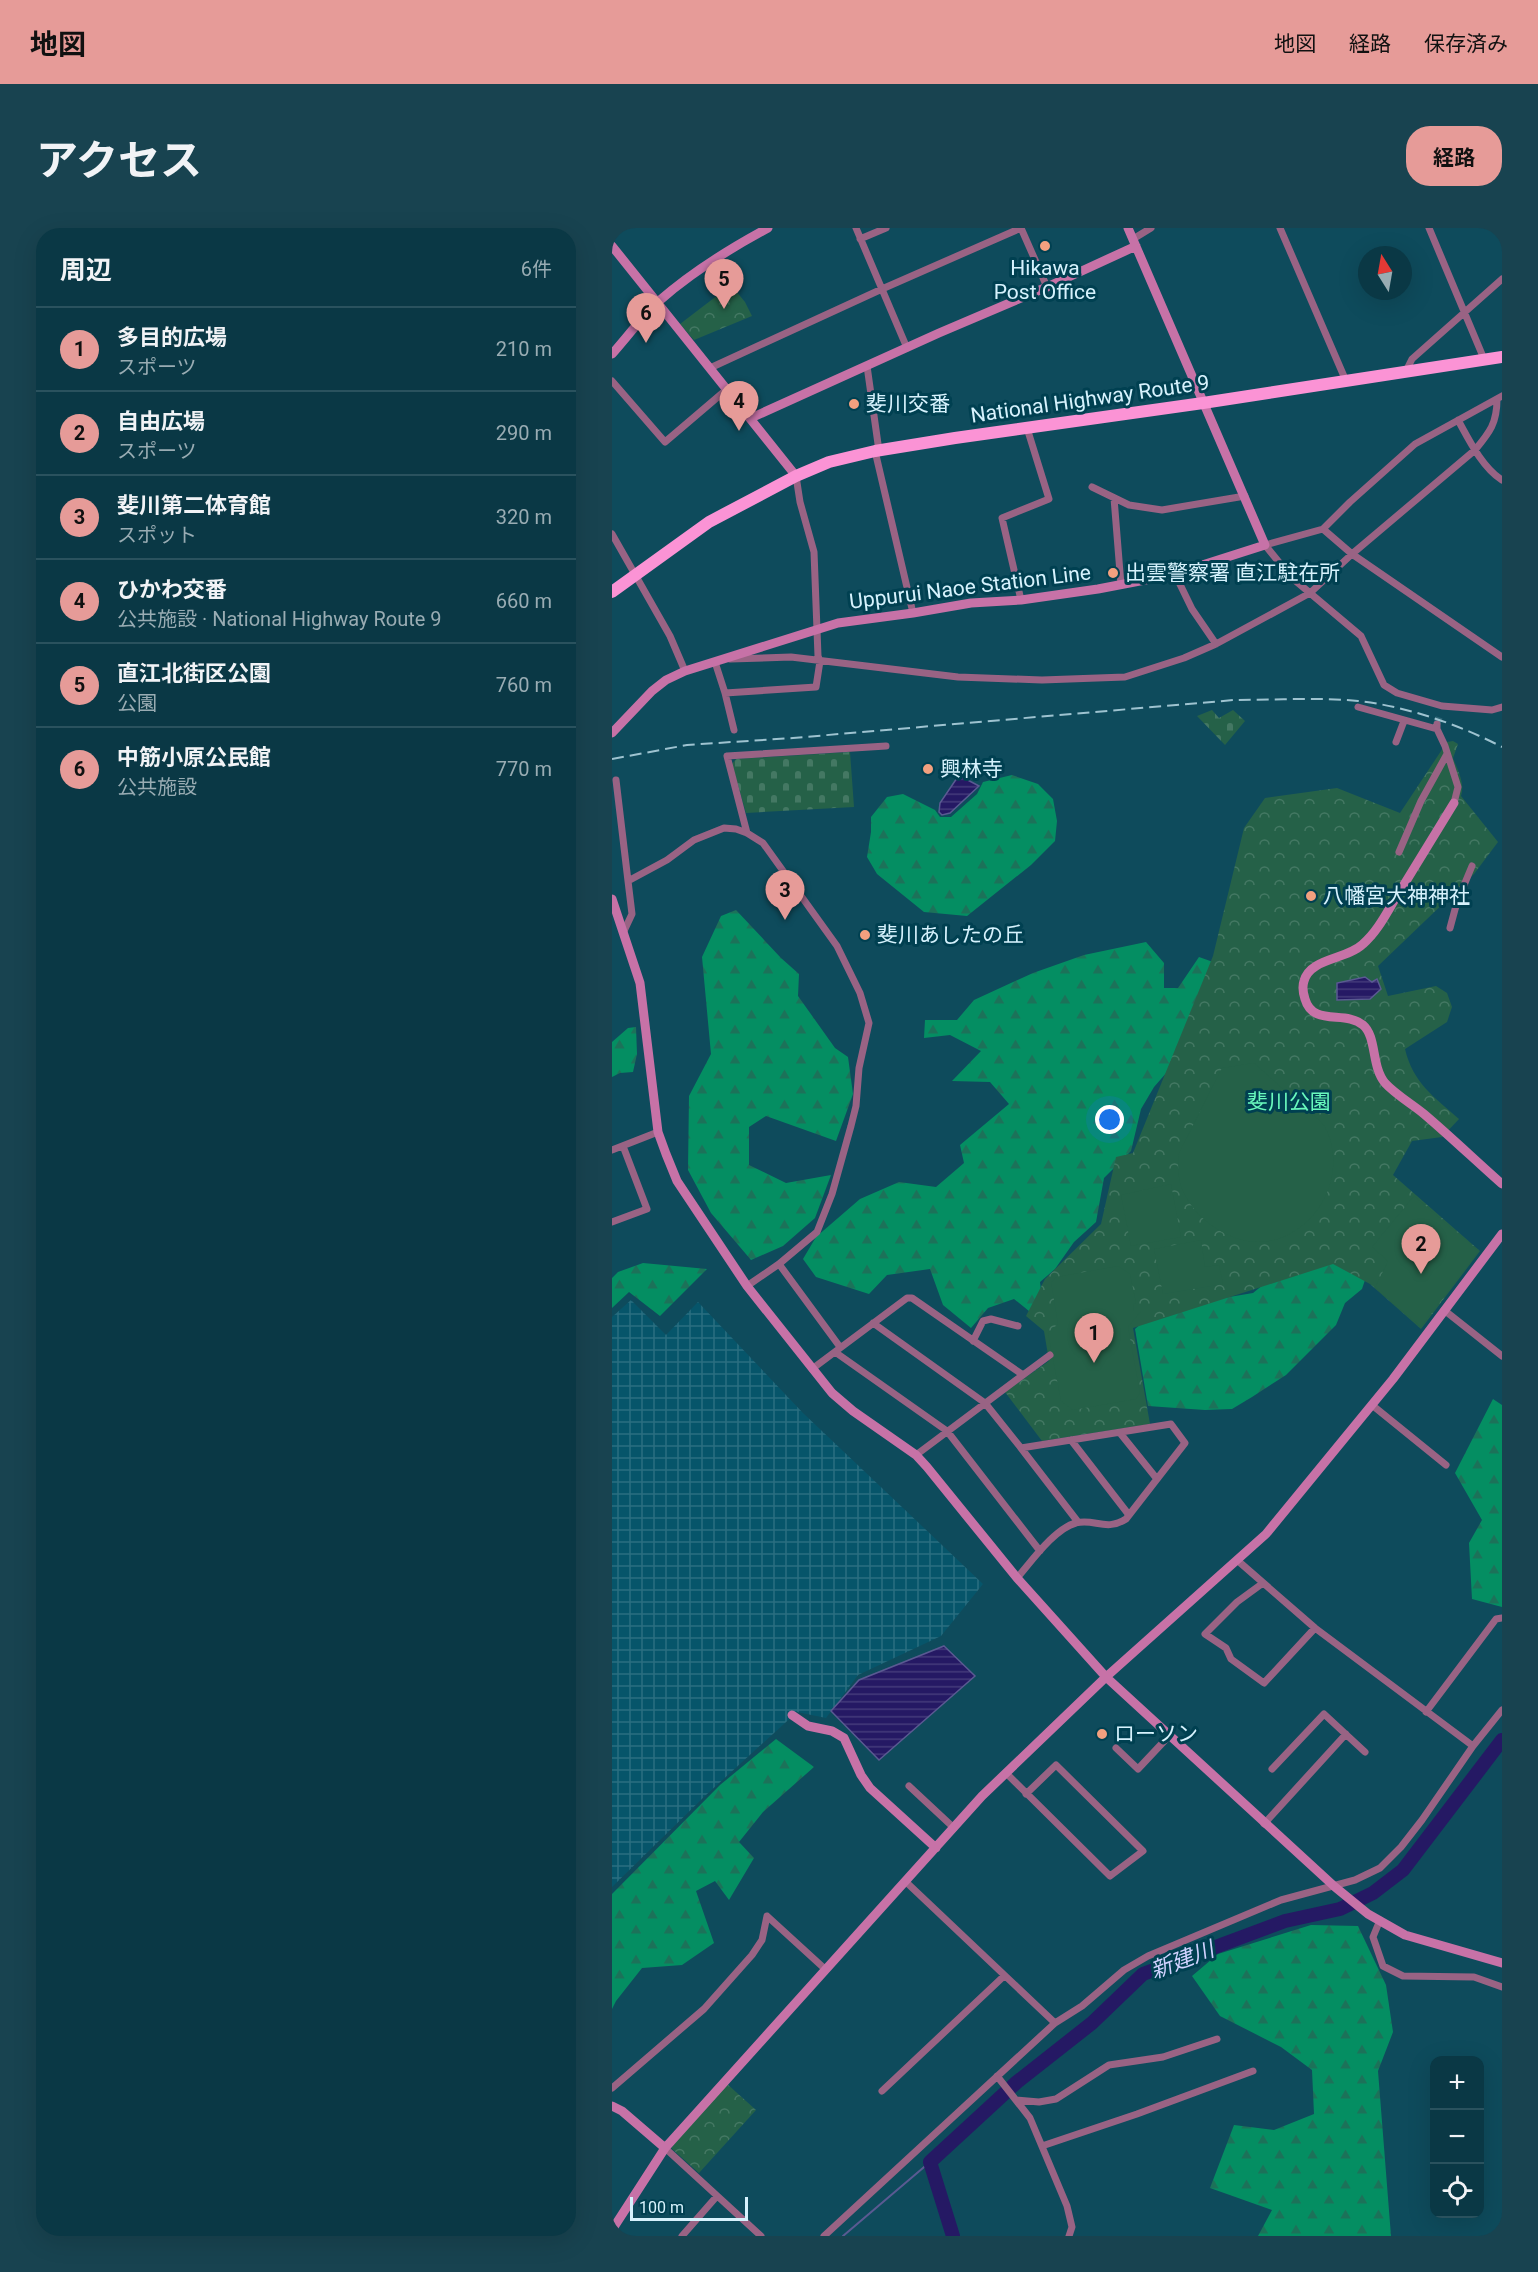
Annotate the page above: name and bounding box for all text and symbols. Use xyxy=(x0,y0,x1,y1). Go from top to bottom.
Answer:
text: 地図 xyxy=(30,28,86,61)
text: 地図 xyxy=(1274,32,1316,56)
text: 経路 xyxy=(1349,32,1391,56)
text: 保存済み xyxy=(1424,32,1508,56)
button: 経路 xyxy=(1406,126,1502,186)
text: アクセス xyxy=(36,136,202,185)
marker: Hikawa Post Office xyxy=(1038,239,1052,253)
north arrow xyxy=(1358,246,1412,300)
text: 周辺 xyxy=(60,255,112,285)
place label: Hikawa Post Office xyxy=(994,256,1096,304)
text: 6件 xyxy=(521,257,552,281)
pin: 5 xyxy=(704,260,744,309)
pin: 6 xyxy=(627,294,666,343)
text: 多目的広場 xyxy=(117,325,227,350)
text: 1 xyxy=(74,337,85,361)
text: 210 m xyxy=(496,337,552,361)
text: スポーツ xyxy=(117,355,197,379)
street label: National Highway Route 9 xyxy=(969,370,1211,428)
pin: 4 xyxy=(720,382,758,431)
place label: 斐川交番 xyxy=(866,392,950,416)
marker: 斐川交番 xyxy=(847,397,861,411)
text: 自由広場 xyxy=(117,409,205,434)
text: 2 xyxy=(74,421,85,445)
text: 290 m xyxy=(496,421,552,445)
text: スポーツ xyxy=(117,439,197,463)
text: 斐川第二体育館 xyxy=(117,493,271,518)
text: 3 xyxy=(74,505,85,529)
text: 320 m xyxy=(496,505,552,529)
text: スポット xyxy=(117,523,197,547)
street label: Uppurui Naoe Station Line xyxy=(848,560,1092,614)
place label: 出雲警察署 直江駐在所 xyxy=(1125,561,1340,585)
marker: 出雲警察署 直江駐在所 xyxy=(1106,566,1120,580)
text: ひかわ交番 xyxy=(117,577,227,602)
text: 4 xyxy=(74,589,85,613)
text: 660 m xyxy=(496,589,552,613)
text: 公共施設 · National Highway Route 9 xyxy=(117,607,442,631)
text: 直江北街区公園 xyxy=(117,661,271,686)
text: 5 xyxy=(74,673,85,697)
text: 760 m xyxy=(496,673,552,697)
text: 公園 xyxy=(117,691,157,715)
text: 中筋小原公民館 xyxy=(117,745,271,770)
text: 6 xyxy=(74,757,85,781)
text: 770 m xyxy=(496,757,552,781)
place label: 興林寺 xyxy=(940,757,1003,781)
marker: 興林寺 xyxy=(921,762,935,776)
text: 公共施設 xyxy=(117,775,197,799)
pin: 3 xyxy=(766,870,804,920)
place label: 八幡宮大神神社 xyxy=(1323,884,1470,908)
marker: 八幡宮大神神社 xyxy=(1304,889,1318,903)
place label: 斐川あしたの丘 xyxy=(877,923,1024,947)
marker: 斐川あしたの丘 xyxy=(858,928,872,942)
park label: 斐川公園 xyxy=(1247,1090,1331,1114)
your location xyxy=(1095,1105,1124,1134)
pin: 2 xyxy=(1402,1224,1440,1274)
pin: 1 xyxy=(1074,1314,1114,1363)
place label: ローソン xyxy=(1114,1722,1198,1746)
marker: ローソン xyxy=(1095,1727,1109,1741)
water label: 新建川 xyxy=(1147,1936,1219,1983)
map controls xyxy=(1430,2056,1484,2218)
button: + xyxy=(1430,2056,1484,2110)
button: − xyxy=(1430,2110,1484,2164)
button: locate xyxy=(1430,2164,1484,2218)
scale bar xyxy=(630,2194,748,2222)
text: 100 m xyxy=(639,2198,684,2217)

